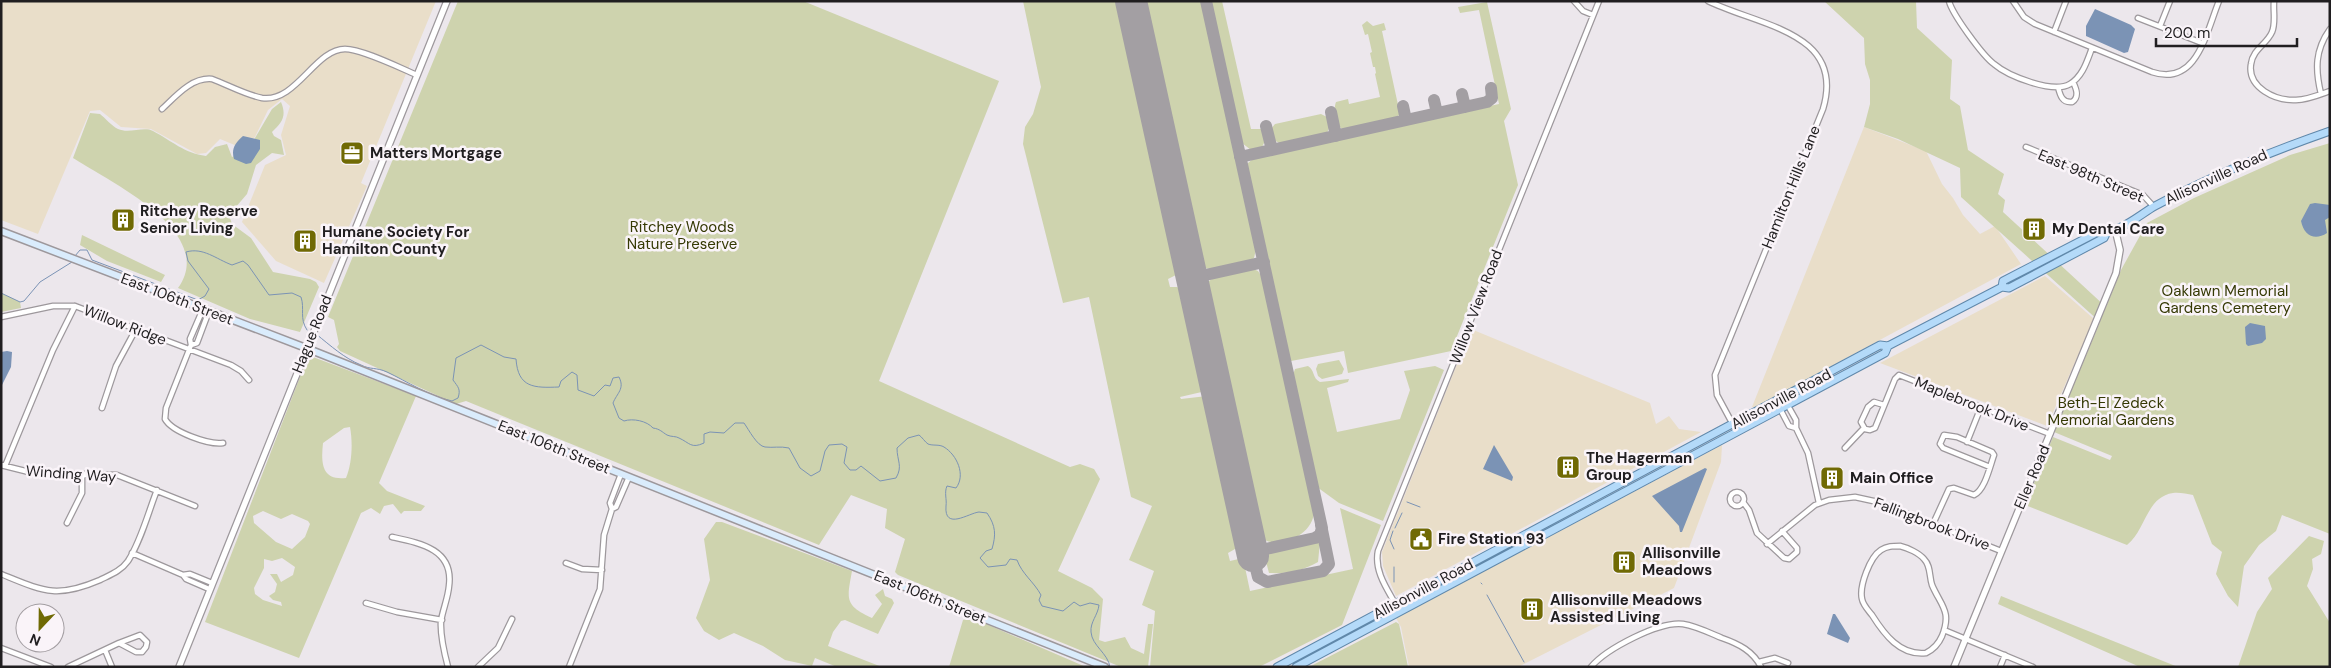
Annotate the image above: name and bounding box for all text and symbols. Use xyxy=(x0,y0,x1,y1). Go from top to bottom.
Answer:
scale bar xyxy=(2156,15,2297,47)
text: 200 m xyxy=(2164,23,2210,43)
street label: Hamilton Hills Lane xyxy=(1757,122,1825,252)
office icon: Matters Mortgage xyxy=(339,140,365,166)
place label: Matters Mortgage xyxy=(370,143,502,163)
street label: East 98th Street xyxy=(2035,145,2147,207)
street label: Allisonville Road xyxy=(2162,145,2270,209)
place label: Ritchey Reserve Senior Living xyxy=(140,201,258,238)
building icon: Ritchey Reserve Senior Living xyxy=(110,207,136,233)
building icon: My Dental Care xyxy=(2021,216,2047,242)
park label: Ritchey Woods Nature Preserve xyxy=(627,217,737,254)
place label: My Dental Care xyxy=(2052,219,2165,239)
place label: Humane Society For Hamilton County xyxy=(322,222,469,259)
building icon: Humane Society For Hamilton County xyxy=(292,228,318,254)
street label: Willow View Road xyxy=(1445,247,1507,367)
street label: East 106th Street xyxy=(118,268,236,330)
park label: Oaklawn Memorial Gardens Cemetery xyxy=(2159,281,2292,318)
street label: Hague Road xyxy=(287,292,337,376)
street label: Willow Ridge xyxy=(81,300,169,350)
street label: Allisonville Road xyxy=(1727,364,1835,434)
street label: Maplebrook Drive xyxy=(1912,372,2032,436)
park label: Beth-El Zedeck Memorial Gardens xyxy=(2048,393,2174,430)
street label: East 106th Street xyxy=(495,415,613,479)
street label: Eller Road xyxy=(2009,442,2055,512)
place label: The Hagerman Group xyxy=(1586,448,1692,485)
building icon: The Hagerman Group xyxy=(1555,454,1581,480)
street label: Winding Way xyxy=(25,461,118,487)
building icon: Main Office xyxy=(1819,465,1845,491)
place label: Main Office xyxy=(1850,468,1934,488)
street label: Fallingbrook Drive xyxy=(1871,493,1993,555)
public building icon: Fire Station 93 xyxy=(1408,526,1434,552)
place label: Fire Station 93 xyxy=(1438,529,1544,549)
place label: Allisonville Meadows xyxy=(1642,543,1721,580)
building icon: Allisonville Meadows xyxy=(1611,549,1637,575)
street label: Allisonville Road xyxy=(1369,554,1477,624)
street label: East 106th Street xyxy=(871,565,989,629)
place label: Allisonville Meadows Assisted Living xyxy=(1550,590,1702,627)
building icon: Allisonville Meadows Assisted Living xyxy=(1519,596,1545,622)
north arrow xyxy=(15,603,65,653)
text: N xyxy=(27,630,43,650)

